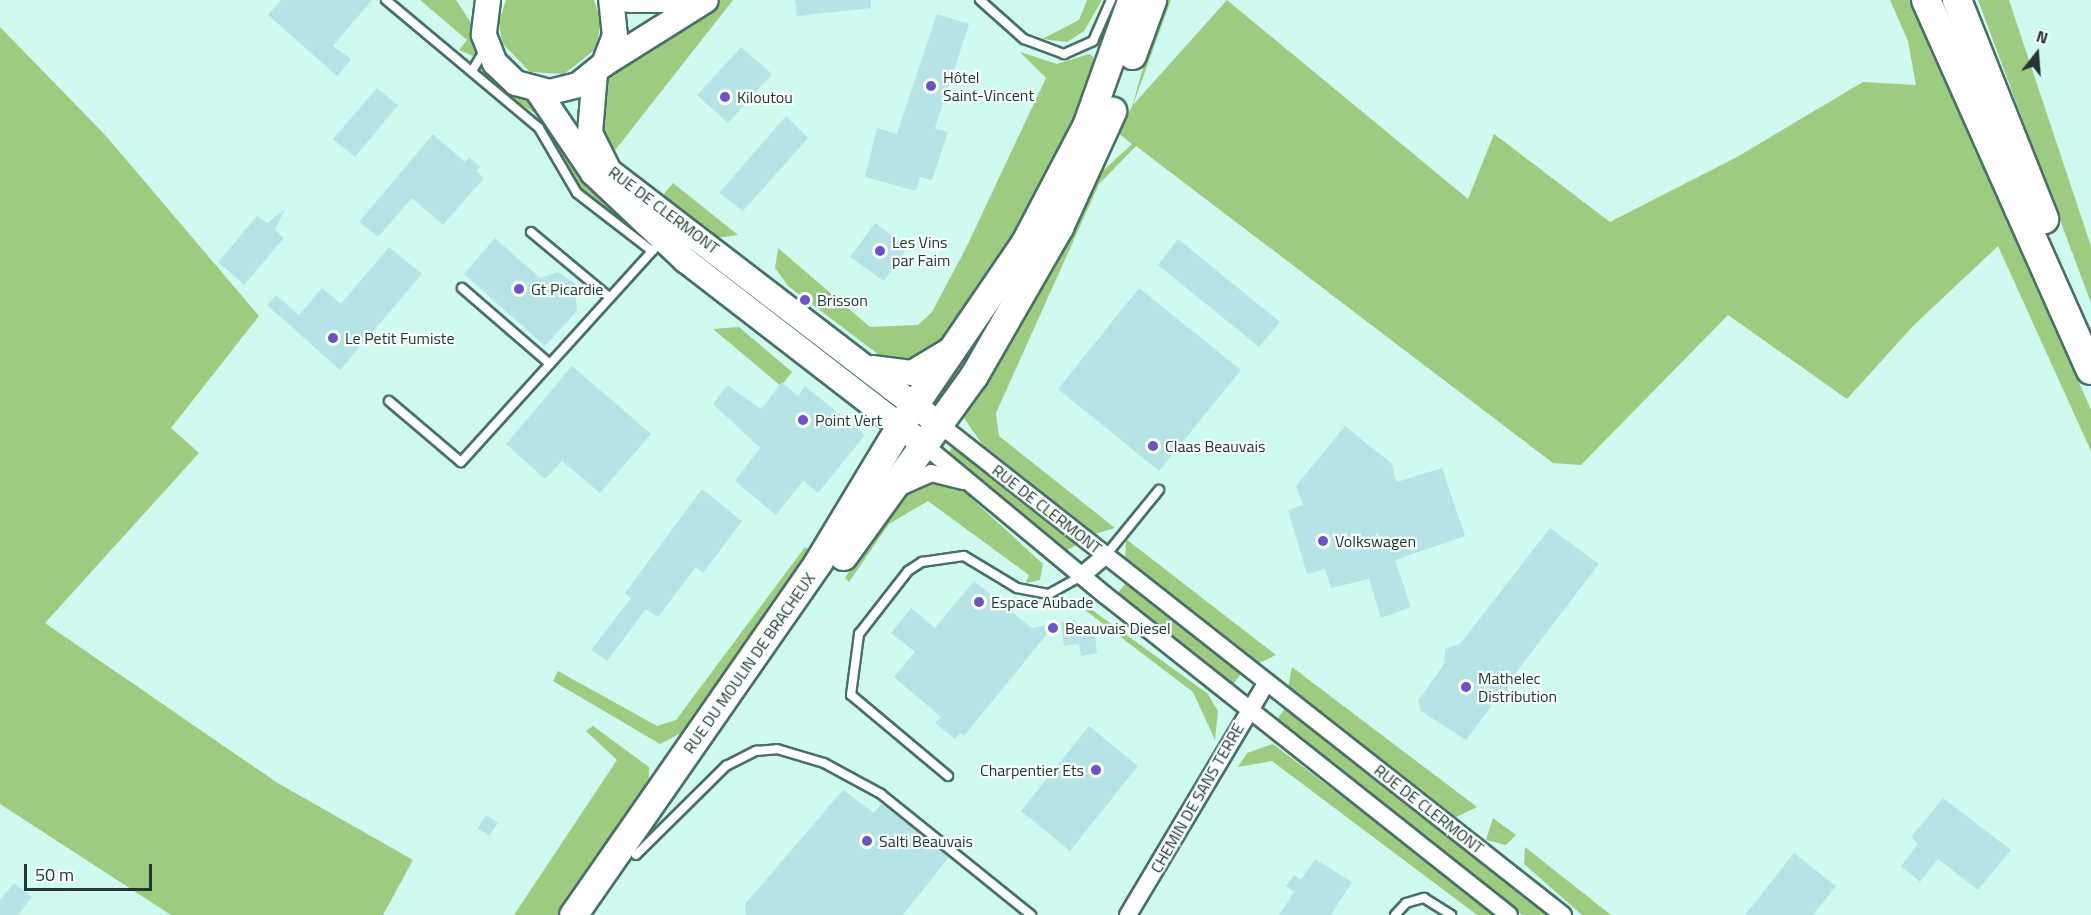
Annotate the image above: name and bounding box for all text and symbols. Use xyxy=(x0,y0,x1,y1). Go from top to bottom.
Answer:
north arrow xyxy=(2007,24,2067,84)
text: N xyxy=(2033,24,2051,50)
place label: Hôtel Saint-Vincent xyxy=(943,67,1034,105)
marker: Hôtel Saint-Vincent xyxy=(924,79,938,93)
place label: Kiloutou xyxy=(737,87,793,107)
marker: Kiloutou xyxy=(718,90,732,104)
street label: RUE DE CLERMONT xyxy=(605,162,723,258)
place label: Les Vins par Faim xyxy=(892,232,950,270)
marker: Les Vins par Faim xyxy=(873,244,887,258)
place label: Gt Picardie xyxy=(531,279,603,299)
marker: Gt Picardie xyxy=(512,282,526,296)
place label: Brisson xyxy=(817,290,868,310)
marker: Brisson xyxy=(798,293,812,307)
place label: Le Petit Fumiste xyxy=(345,328,455,348)
marker: Le Petit Fumiste xyxy=(326,331,340,345)
place label: Point Vert xyxy=(815,410,882,430)
marker: Point Vert xyxy=(796,413,810,427)
place label: Claas Beauvais xyxy=(1165,436,1265,456)
marker: Claas Beauvais xyxy=(1146,439,1160,453)
street label: RUE DE CLERMONT xyxy=(988,460,1106,558)
place label: Volkswagen xyxy=(1335,531,1416,551)
marker: Volkswagen xyxy=(1316,534,1330,548)
street label: RUE DU MOULIN DE BRACHEUX xyxy=(679,569,819,757)
place label: Espace Aubade xyxy=(991,592,1093,612)
marker: Espace Aubade xyxy=(972,595,986,609)
place label: Beauvais Diesel xyxy=(1065,618,1171,638)
marker: Beauvais Diesel xyxy=(1046,621,1060,635)
place label: Mathelec Distribution xyxy=(1478,668,1557,706)
marker: Mathelec Distribution xyxy=(1459,680,1473,694)
street label: CHEMIN DE SANS TERRE xyxy=(1146,720,1248,876)
place label: Charpentier Ets xyxy=(980,760,1084,780)
street label: RUE DE CLERMONT xyxy=(1370,760,1488,858)
marker: Charpentier Ets xyxy=(1089,763,1103,777)
place label: Salti Beauvais xyxy=(879,831,973,851)
marker: Salti Beauvais xyxy=(860,834,874,848)
scale bar xyxy=(27,852,154,890)
text: 50 m xyxy=(35,861,74,888)

